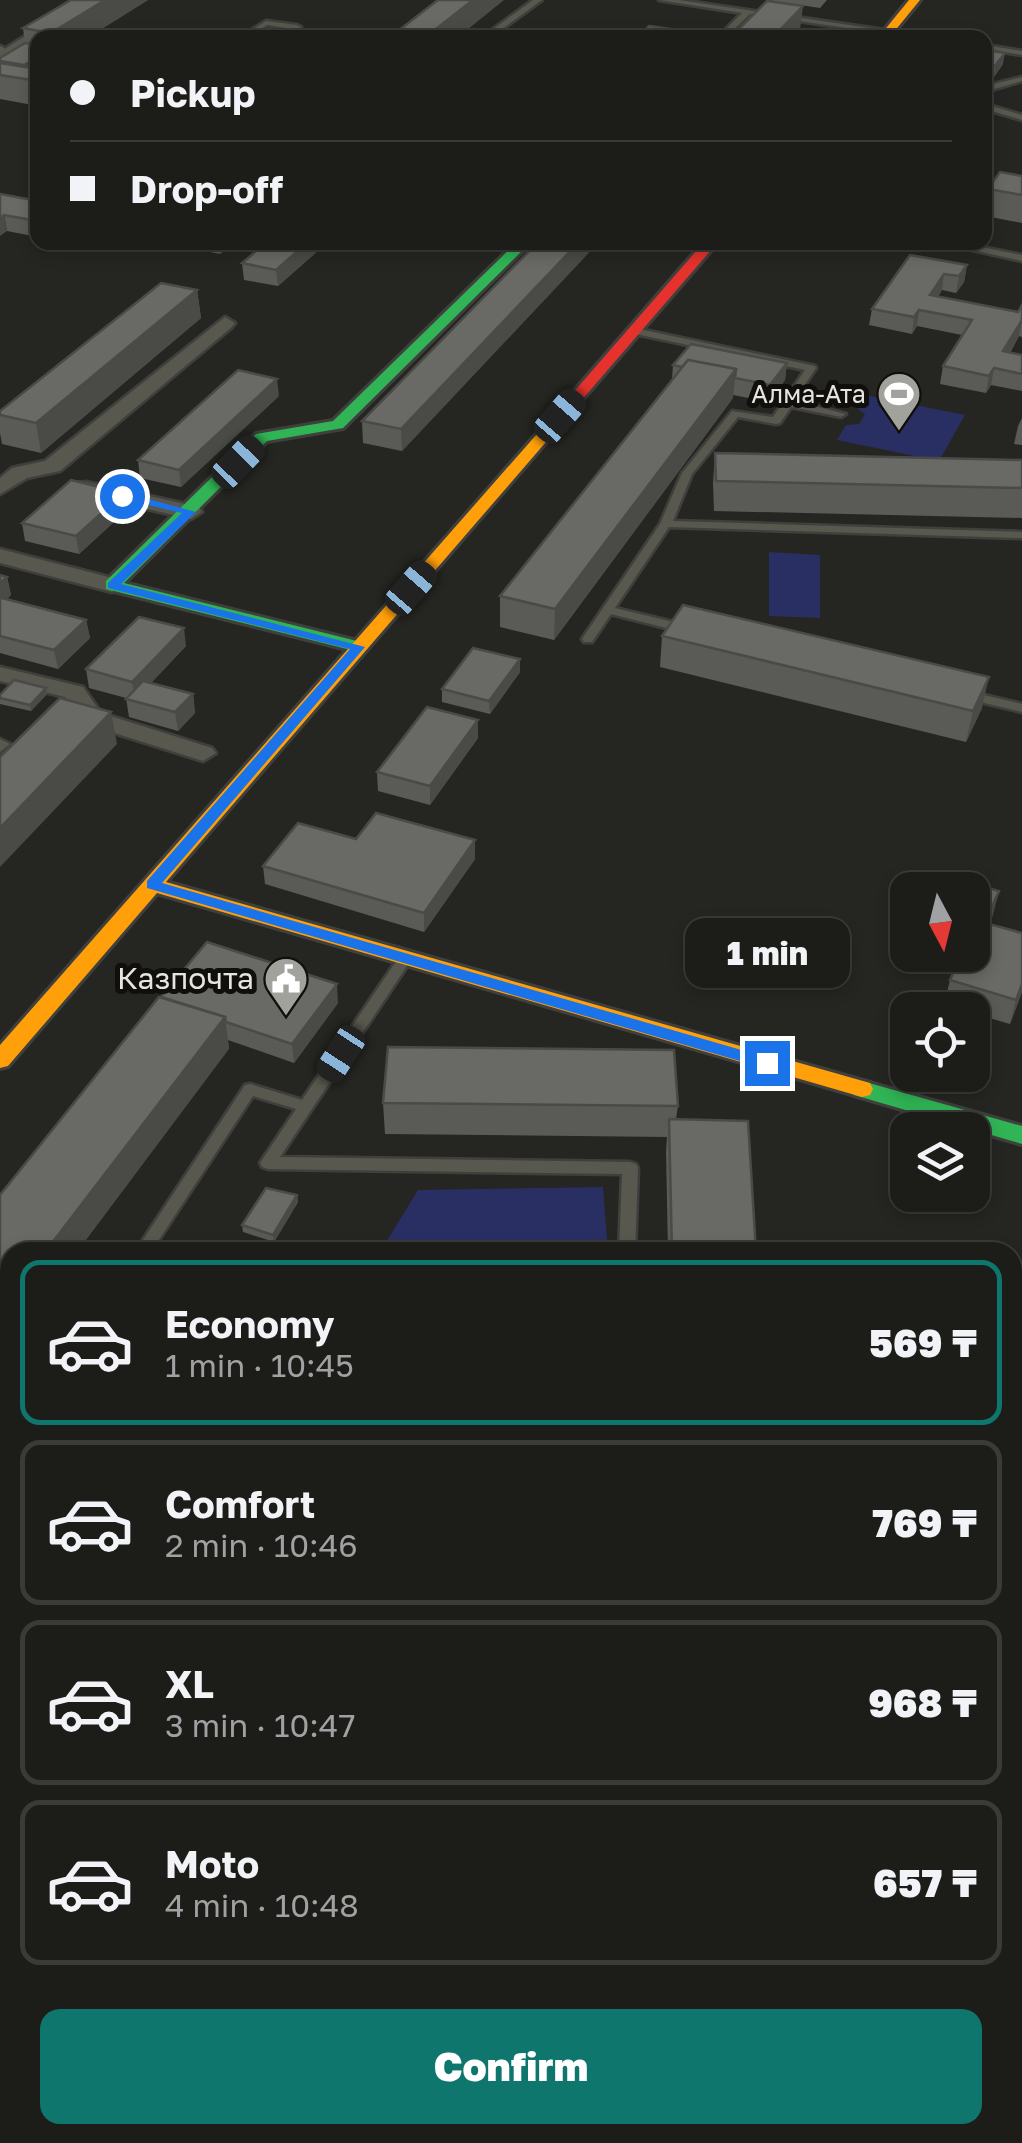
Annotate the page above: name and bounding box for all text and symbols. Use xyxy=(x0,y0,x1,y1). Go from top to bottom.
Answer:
text: Pickup xyxy=(130,70,256,115)
text: Drop-off xyxy=(130,166,283,211)
sports icon: Алма-Ата xyxy=(876,371,922,432)
place label: Алма-Ата xyxy=(751,378,866,409)
car xyxy=(529,384,591,448)
car xyxy=(206,430,270,494)
route start xyxy=(100,474,145,519)
car xyxy=(380,556,442,620)
north arrow xyxy=(890,872,990,972)
map controls xyxy=(890,872,990,1212)
callout: 1 min xyxy=(684,918,850,988)
text: 1 min xyxy=(727,934,808,972)
public building icon: Казпочта xyxy=(263,956,309,1017)
place label: Казпочта xyxy=(117,960,254,996)
button: locate xyxy=(890,992,990,1092)
car xyxy=(312,1021,370,1087)
route end xyxy=(745,1041,790,1086)
button: layers xyxy=(890,1112,990,1212)
icon: car xyxy=(45,1298,135,1388)
text: Economy xyxy=(165,1301,334,1346)
text: 569 ₸ xyxy=(869,1320,977,1365)
text: 1 min · 10:45 xyxy=(165,1346,354,1384)
icon: car xyxy=(45,1478,135,1568)
text: Comfort xyxy=(165,1481,315,1526)
text: 769 ₸ xyxy=(872,1500,977,1545)
text: 2 min · 10:46 xyxy=(165,1526,358,1564)
icon: car xyxy=(45,1658,135,1748)
text: XL xyxy=(165,1661,214,1706)
text: 968 ₸ xyxy=(868,1680,977,1725)
text: 3 min · 10:47 xyxy=(165,1706,355,1744)
icon: car xyxy=(45,1838,135,1928)
text: Moto xyxy=(165,1841,259,1886)
text: 657 ₸ xyxy=(873,1860,977,1905)
text: 4 min · 10:48 xyxy=(165,1886,359,1924)
button: Confirm xyxy=(40,2009,982,2124)

